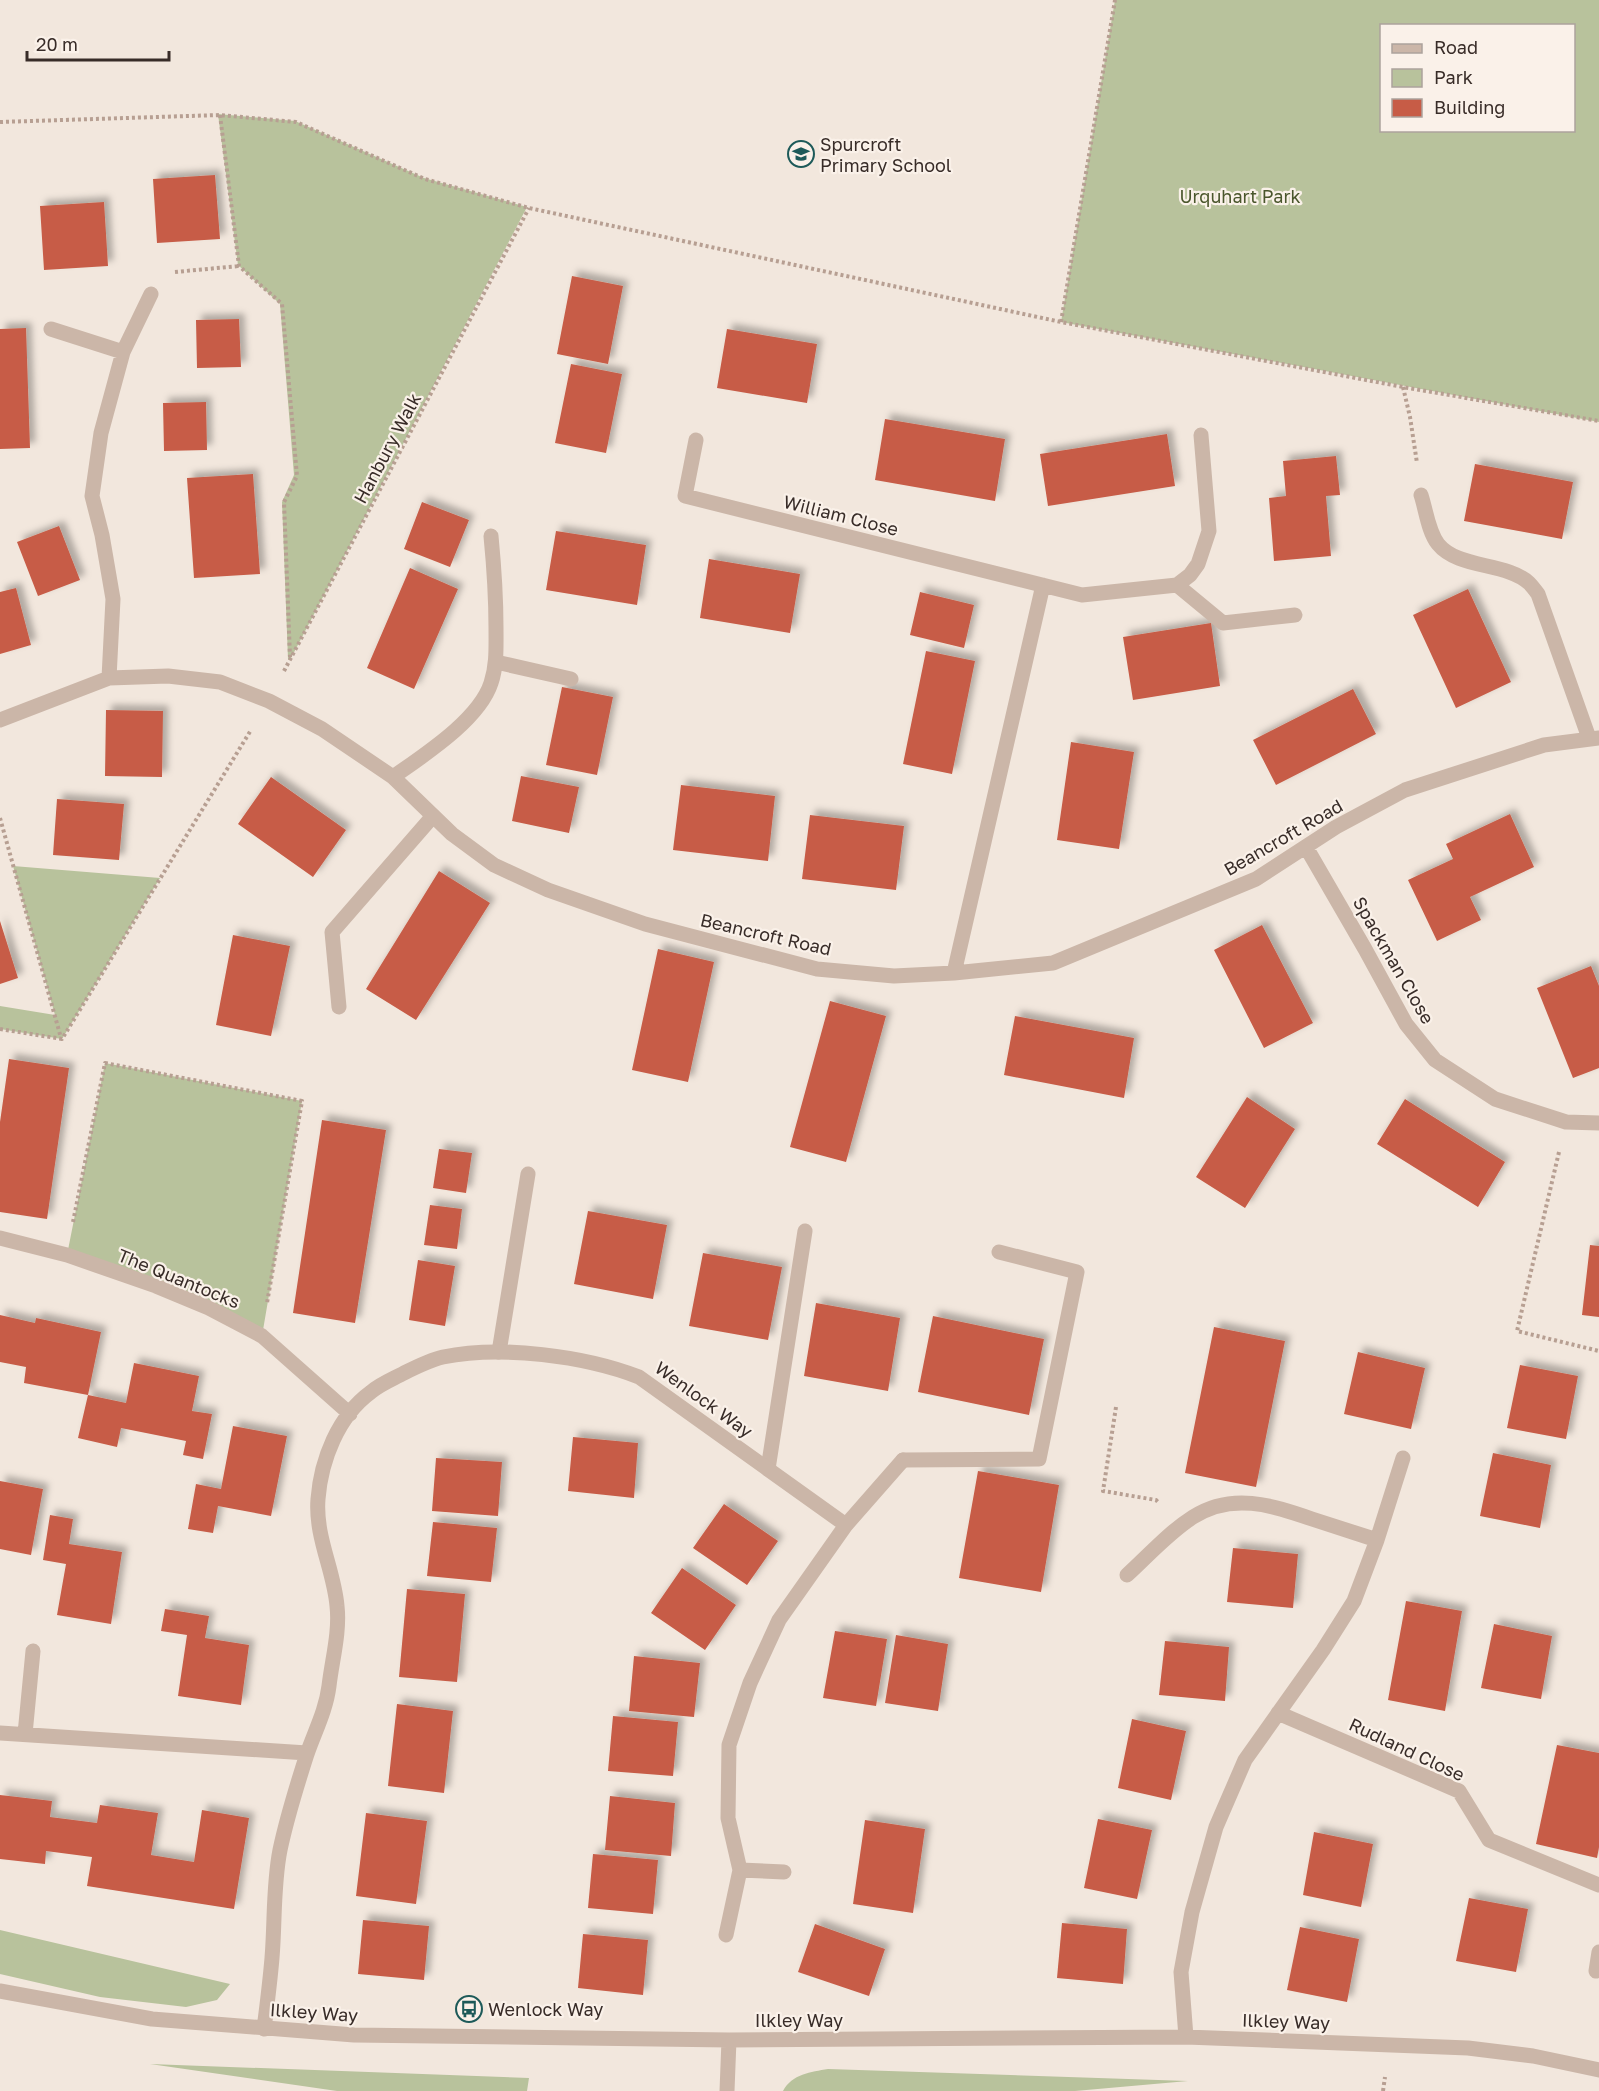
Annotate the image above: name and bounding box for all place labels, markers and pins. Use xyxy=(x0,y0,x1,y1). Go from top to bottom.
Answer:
place label: Spurcroft Primary School xyxy=(820,133,952,176)
school or university icon: Spurcroft Primary School xyxy=(786,139,816,169)
bus stop icon: Wenlock Way xyxy=(454,1994,484,2024)
place label: Wenlock Way xyxy=(488,1998,603,2020)

